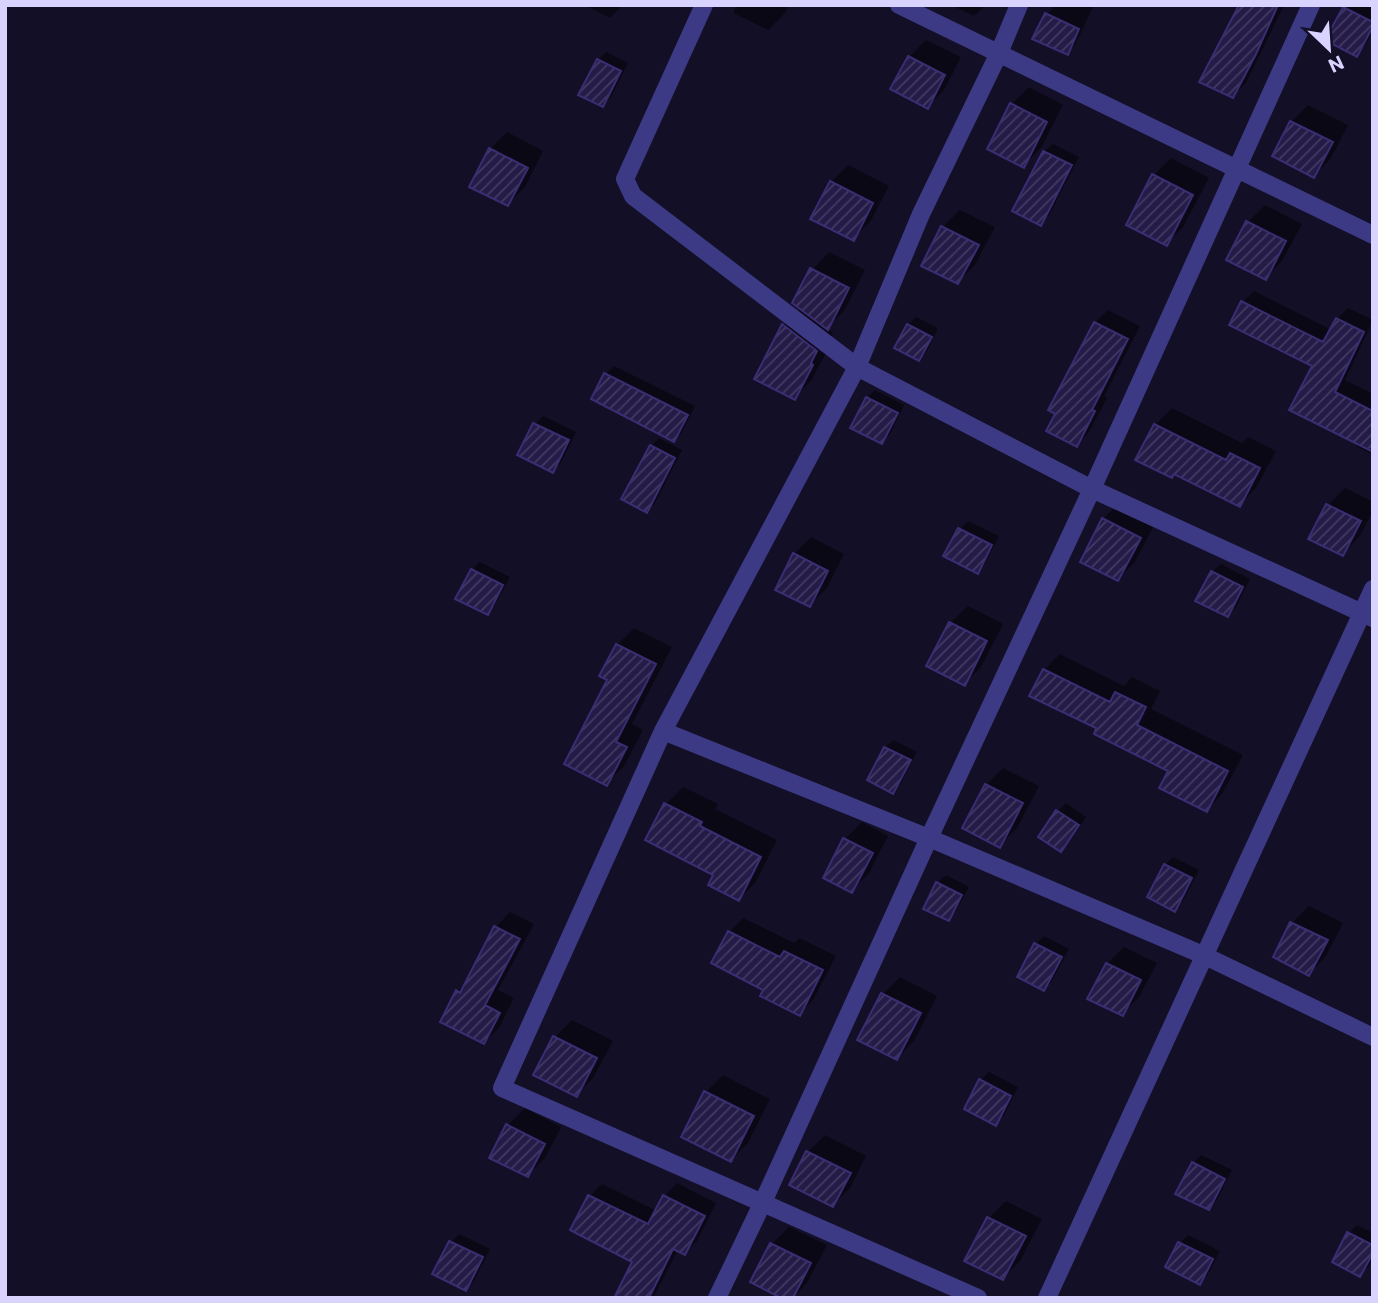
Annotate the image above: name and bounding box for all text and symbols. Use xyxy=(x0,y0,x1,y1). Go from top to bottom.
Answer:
north arrow xyxy=(1294,14,1364,84)
text: N xyxy=(1325,51,1348,78)

